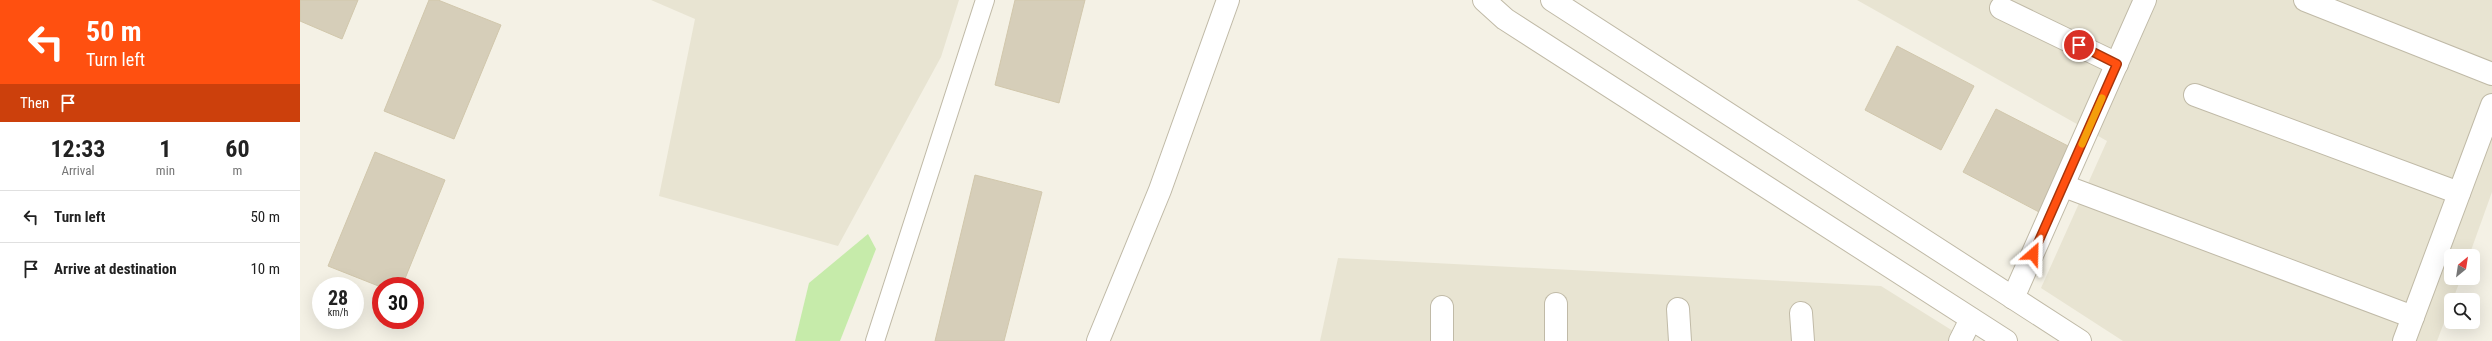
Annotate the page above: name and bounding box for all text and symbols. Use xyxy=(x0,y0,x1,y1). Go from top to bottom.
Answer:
text: 50 m xyxy=(86,15,142,48)
icon: left xyxy=(20,16,72,68)
pin xyxy=(2062,28,2096,62)
icon: arrive xyxy=(2068,34,2090,56)
text: Turn left xyxy=(86,49,145,70)
icon: arrive xyxy=(57,92,79,114)
text: Then xyxy=(20,94,49,112)
text: 12:33 xyxy=(50,135,105,163)
text: 1 xyxy=(159,135,171,163)
text: 60 xyxy=(225,135,250,163)
text: Arrival xyxy=(61,163,94,178)
text: min xyxy=(156,163,175,178)
text: m xyxy=(233,163,242,178)
icon: left xyxy=(20,206,42,228)
text: Turn left xyxy=(54,208,105,226)
text: 50 m xyxy=(250,208,280,226)
position arrow xyxy=(2012,233,2054,275)
north arrow xyxy=(2444,249,2480,285)
map controls xyxy=(2444,249,2480,329)
icon: arrive xyxy=(20,258,42,280)
text: Arrive at destination xyxy=(54,260,177,278)
text: 10 m xyxy=(250,260,280,278)
speed limit sign: 30 xyxy=(372,277,424,329)
text: 28 xyxy=(328,286,348,310)
button: search xyxy=(2444,293,2480,329)
text: km/h xyxy=(328,307,348,318)

